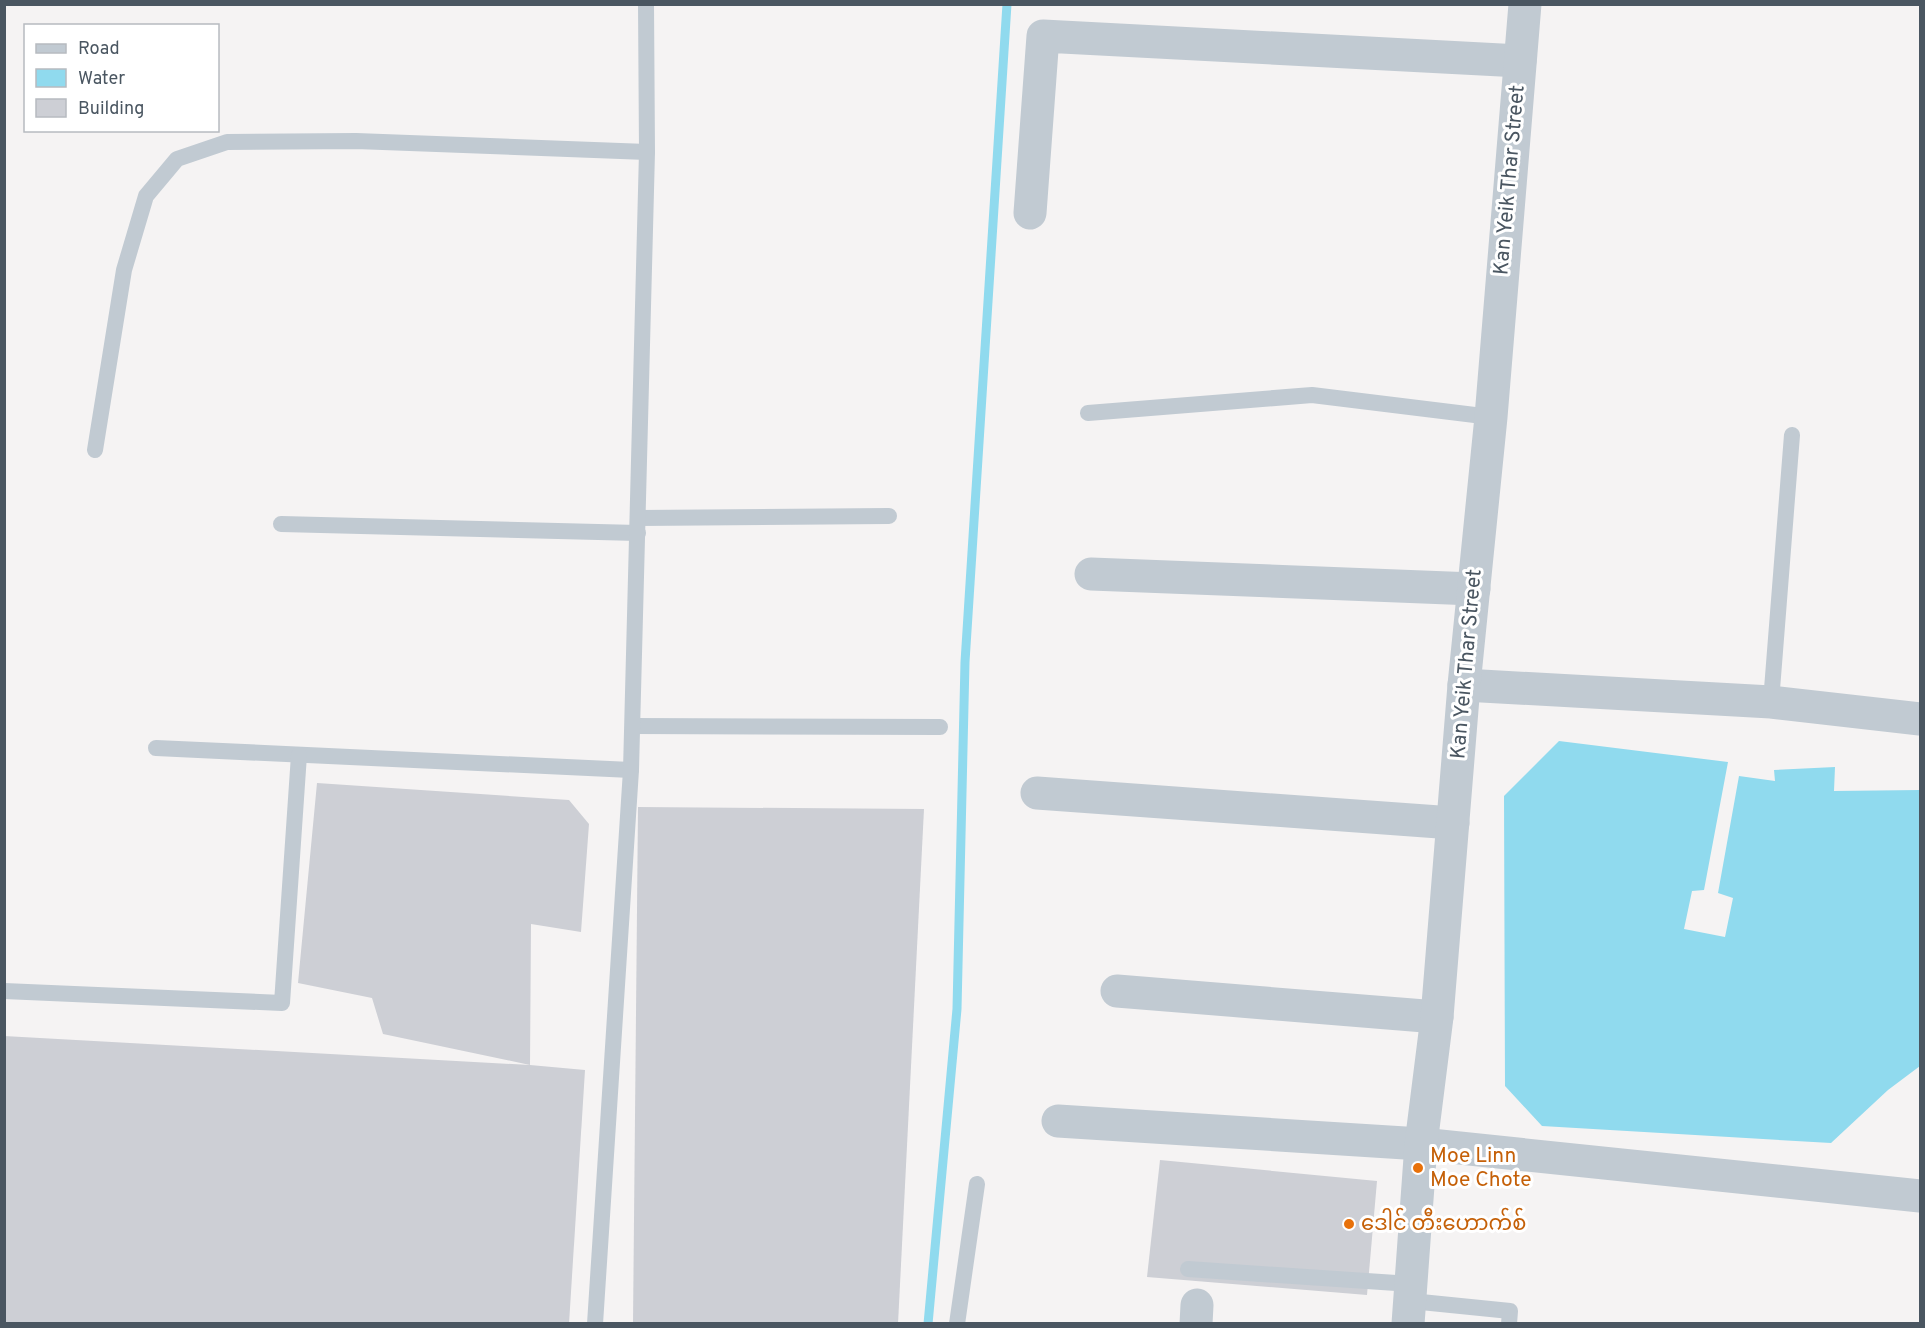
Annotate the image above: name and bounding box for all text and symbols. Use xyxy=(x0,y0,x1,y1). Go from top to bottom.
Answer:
legend xyxy=(24,24,219,132)
text: Road xyxy=(78,38,120,61)
text: Water xyxy=(78,68,125,91)
street label: Kan Yeik Thar Street xyxy=(1488,84,1532,276)
text: Building xyxy=(78,98,144,121)
street label: Kan Yeik Thar Street xyxy=(1445,568,1489,760)
place label: Moe Linn Moe Chote xyxy=(1430,1143,1531,1194)
marker: Moe Linn Moe Chote xyxy=(1411,1161,1425,1175)
place label: ဒေါင် တီးဟောက်စ် xyxy=(1361,1207,1526,1238)
marker: ဒေါင် တီးဟောက်စ် xyxy=(1342,1217,1356,1231)

